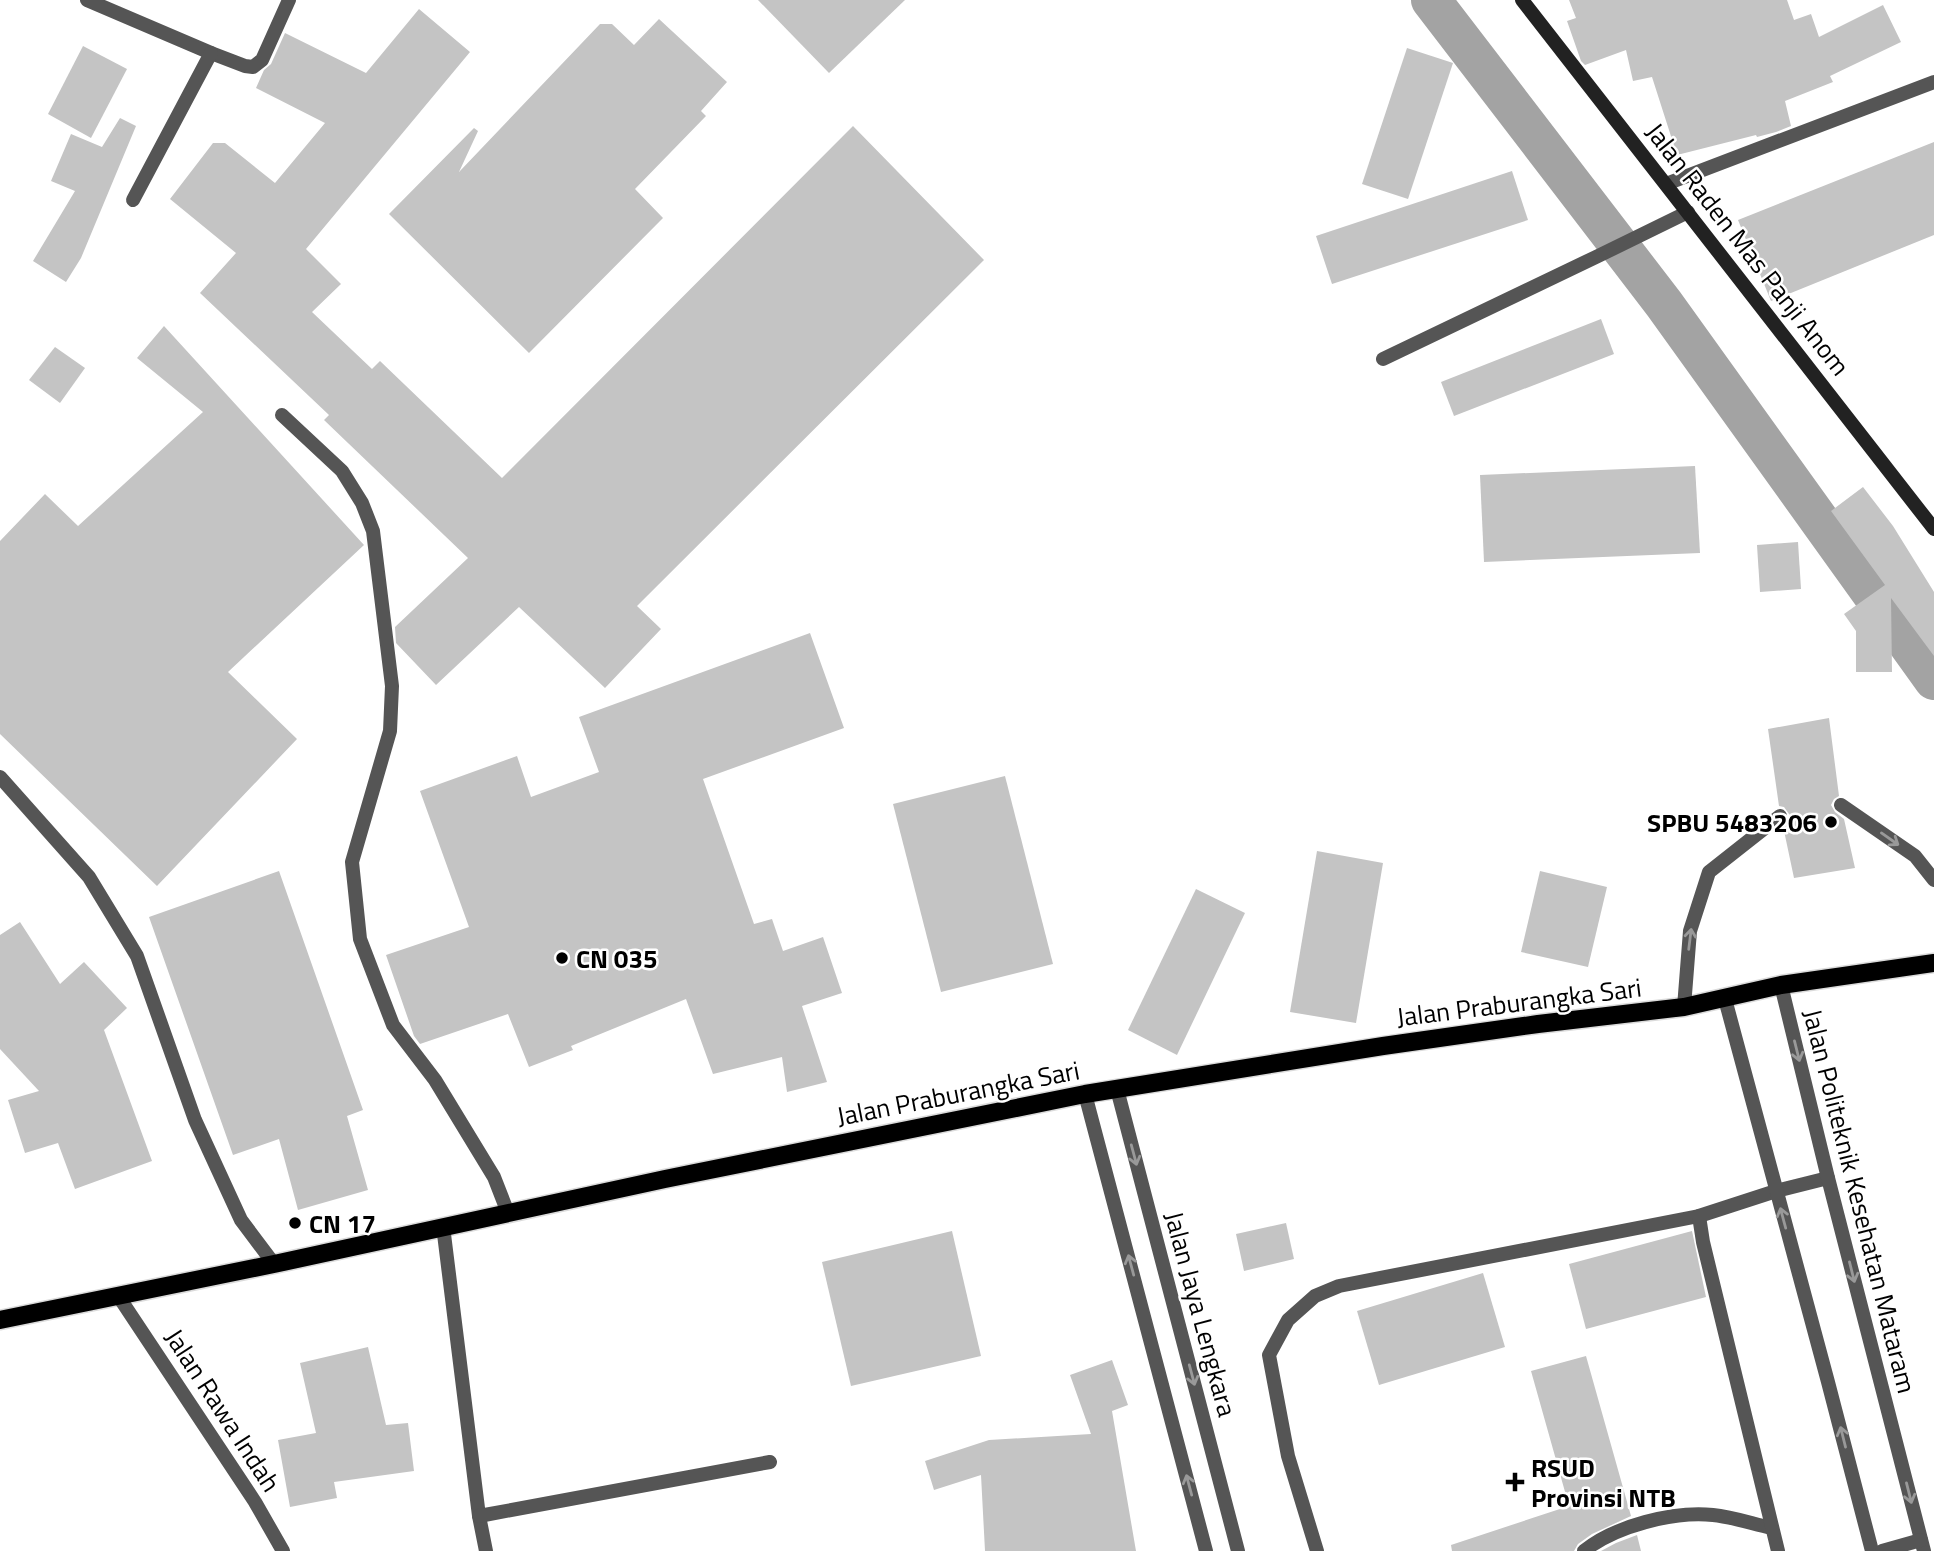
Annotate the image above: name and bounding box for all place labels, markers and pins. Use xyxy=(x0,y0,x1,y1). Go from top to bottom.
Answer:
place label: SPBU 5483206 xyxy=(1647,803,1817,842)
marker: SPBU 5483206 xyxy=(1823,814,1839,830)
place label: CN 035 xyxy=(576,939,658,978)
marker: CN 035 xyxy=(554,950,570,966)
place label: CN 17 xyxy=(309,1204,376,1243)
marker: CN 17 xyxy=(287,1215,303,1231)
place label: RSUD Provinsi NTB xyxy=(1531,1448,1676,1517)
marker: RSUD Provinsi NTB xyxy=(1505,1472,1525,1492)

